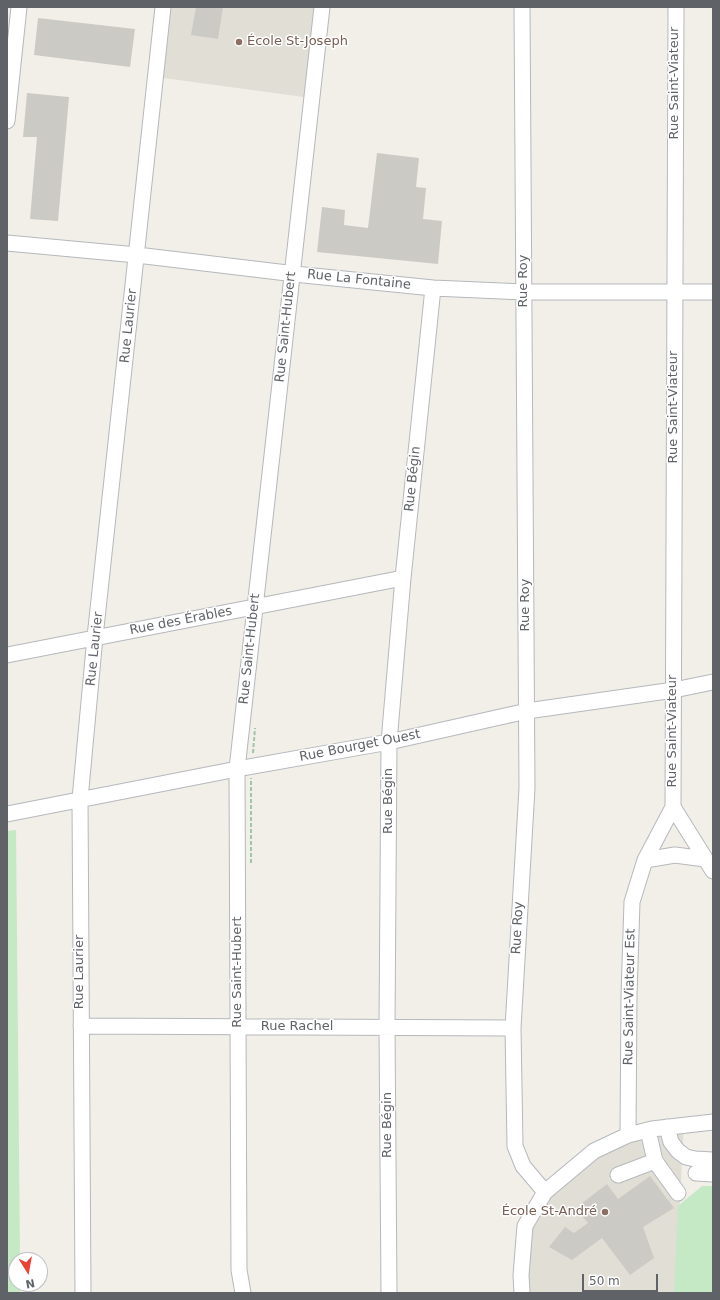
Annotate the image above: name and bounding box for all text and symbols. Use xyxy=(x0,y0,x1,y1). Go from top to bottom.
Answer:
street label: Rue Saint-Viateur xyxy=(667,27,683,139)
place label: École St-Joseph xyxy=(247,34,348,50)
marker: École St-Joseph xyxy=(234,37,244,47)
street label: Rue Roy xyxy=(516,255,532,307)
street label: Rue La Fontaine xyxy=(306,267,412,293)
street label: Rue Saint-Hubert xyxy=(272,271,300,383)
street label: Rue Laurier xyxy=(117,288,141,364)
street label: Rue Saint-Viateur xyxy=(666,351,682,463)
street label: Rue Bégin xyxy=(402,445,424,513)
street label: Rue Roy xyxy=(518,579,534,631)
street label: Rue Saint-Hubert xyxy=(236,593,264,705)
street label: Rue des Érables xyxy=(128,603,234,639)
street label: Rue Laurier xyxy=(83,611,107,687)
street label: Rue Saint-Viateur xyxy=(665,675,681,787)
street label: Rue Bourget Ouest xyxy=(298,727,422,765)
street label: Rue Bégin xyxy=(381,768,397,834)
street label: Rue Roy xyxy=(509,901,527,955)
street label: Rue Saint-Hubert xyxy=(230,916,246,1028)
street label: Rue Saint-Viateur Est xyxy=(621,928,639,1066)
street label: Rue Laurier xyxy=(72,935,88,1009)
street label: Rue Rachel xyxy=(261,1019,333,1035)
street label: Rue Bégin xyxy=(380,1092,396,1158)
place label: École St-André xyxy=(502,1204,597,1220)
marker: École St-André xyxy=(600,1207,610,1217)
north arrow xyxy=(8,1252,48,1292)
scale bar xyxy=(584,1266,660,1292)
text: 50 m xyxy=(589,1274,620,1288)
text: N xyxy=(24,1276,36,1291)

